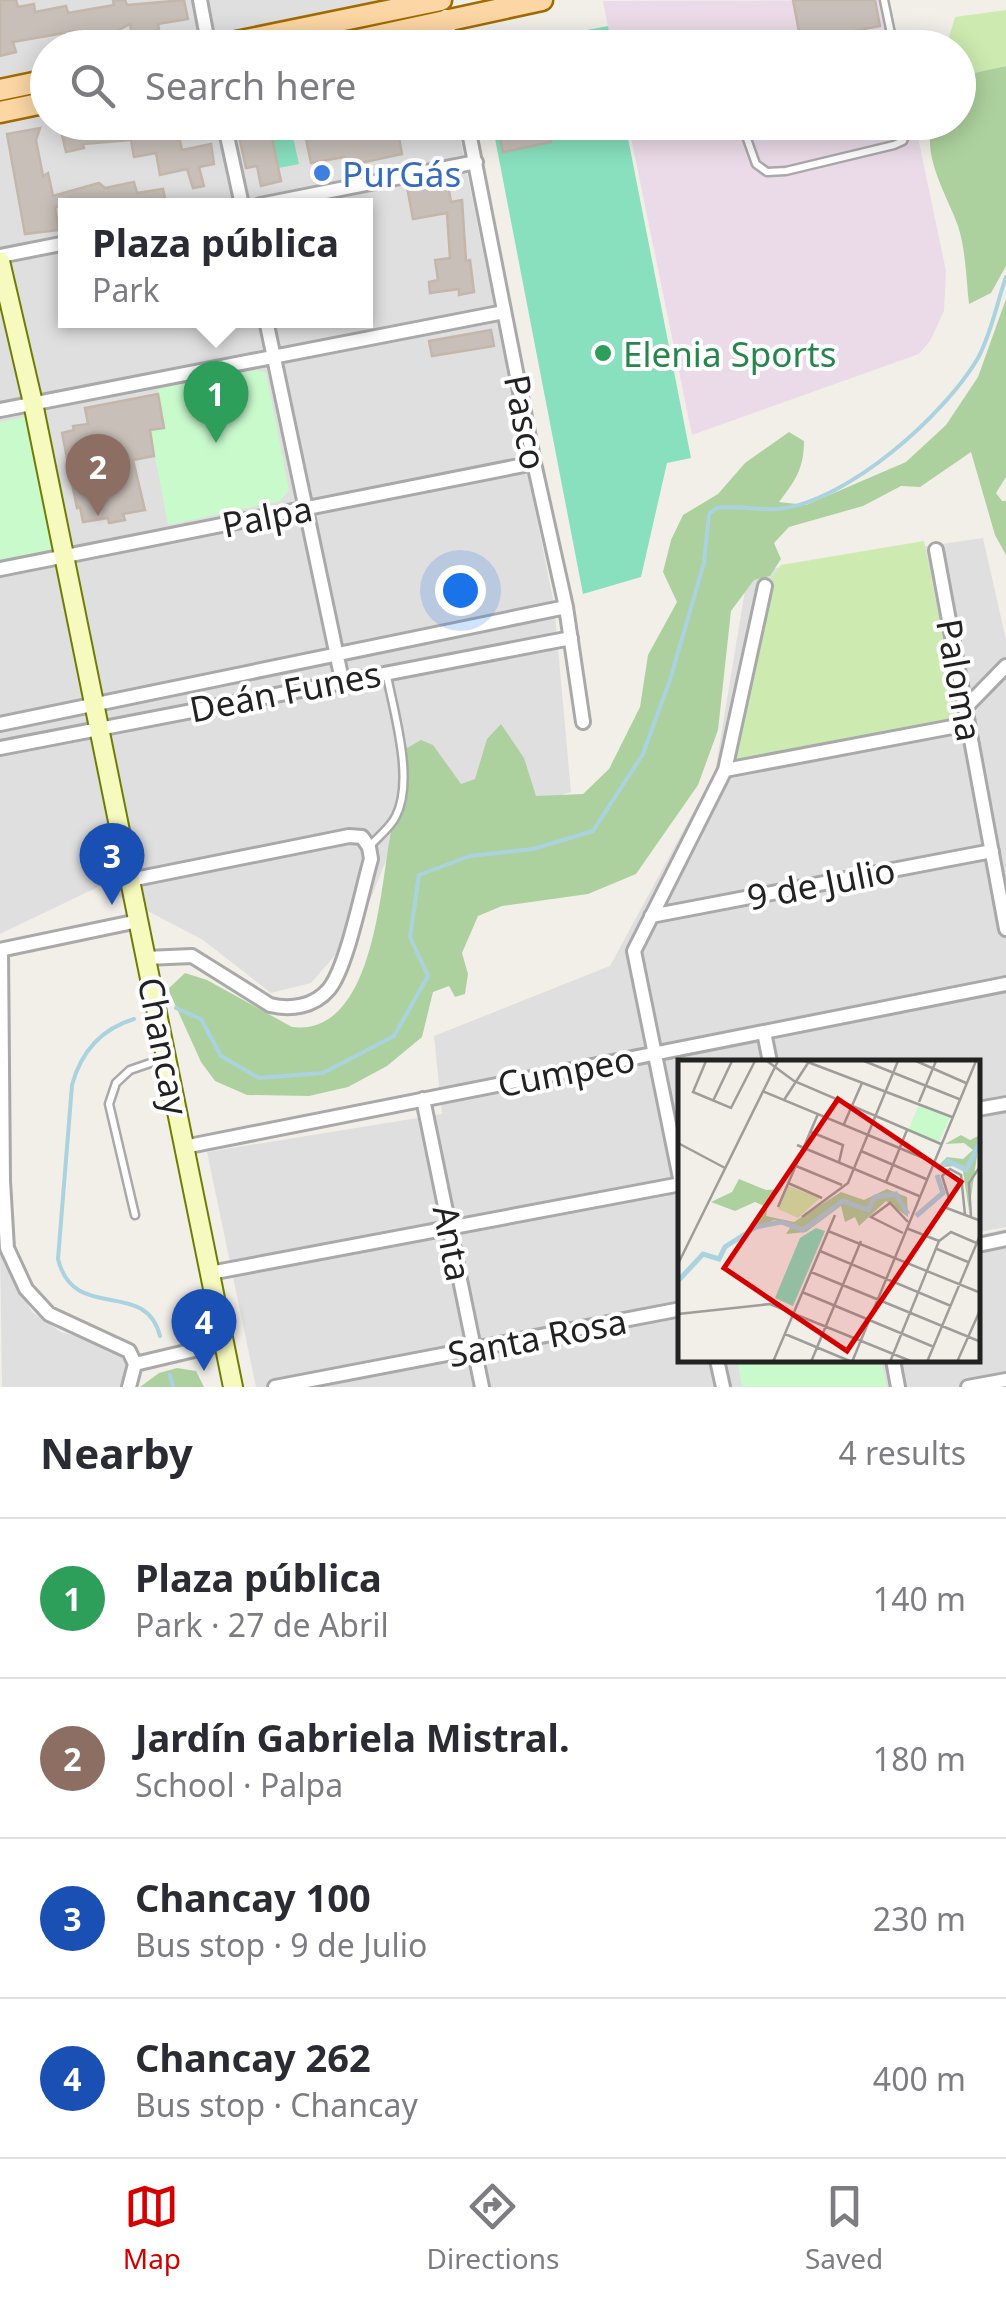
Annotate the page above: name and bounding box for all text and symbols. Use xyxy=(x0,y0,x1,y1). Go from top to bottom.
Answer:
search box xyxy=(30,30,976,140)
icon: search xyxy=(65,58,120,113)
text: Search here xyxy=(145,59,356,111)
place label: PurGás xyxy=(342,150,461,197)
marker: PurGás xyxy=(311,162,333,184)
popup xyxy=(58,198,373,328)
text: Plaza pública xyxy=(92,216,339,268)
text: Park xyxy=(92,268,160,311)
place label: Elenia Sports xyxy=(623,330,836,377)
marker: Elenia Sports xyxy=(592,342,614,364)
pin: 1 xyxy=(184,360,248,443)
street label: Pasco xyxy=(494,371,558,473)
pin: 2 xyxy=(66,434,130,516)
street label: Palpa xyxy=(218,484,316,548)
your location xyxy=(435,565,486,616)
street label: Paloma xyxy=(926,615,994,745)
street label: Deán Funes xyxy=(185,649,385,733)
pin: 3 xyxy=(80,822,144,905)
street label: 9 de Julio xyxy=(743,846,899,920)
street label: Chancay xyxy=(128,973,200,1119)
street label: Cumpeo xyxy=(493,1035,639,1107)
inset map xyxy=(678,1060,981,1362)
street label: Anta xyxy=(423,1201,483,1285)
pin: 4 xyxy=(172,1288,236,1371)
street label: Santa Rosa xyxy=(444,1297,630,1377)
text: Nearby xyxy=(40,1424,193,1481)
text: 4 results xyxy=(839,1431,966,1474)
text: Plaza pública xyxy=(135,1551,382,1603)
text: 1 xyxy=(63,1577,82,1620)
text: 140 m xyxy=(873,1577,966,1620)
text: Park · 27 de Abril xyxy=(135,1603,389,1646)
text: Jardín Gabriela Mistral. xyxy=(135,1711,570,1763)
text: 2 xyxy=(63,1737,82,1780)
text: 180 m xyxy=(873,1737,966,1780)
text: School · Palpa xyxy=(135,1763,343,1806)
text: Chancay 100 xyxy=(135,1871,371,1923)
text: 3 xyxy=(63,1897,82,1940)
text: 230 m xyxy=(873,1897,966,1940)
text: Bus stop · 9 de Julio xyxy=(135,1923,427,1966)
text: Chancay 262 xyxy=(135,2031,371,2083)
text: 4 xyxy=(63,2057,82,2100)
text: 400 m xyxy=(873,2057,966,2100)
text: Bus stop · Chancay xyxy=(135,2083,418,2126)
tab: Map xyxy=(123,2179,181,2277)
tab: Directions xyxy=(427,2179,559,2277)
tab: Saved xyxy=(805,2179,883,2277)

